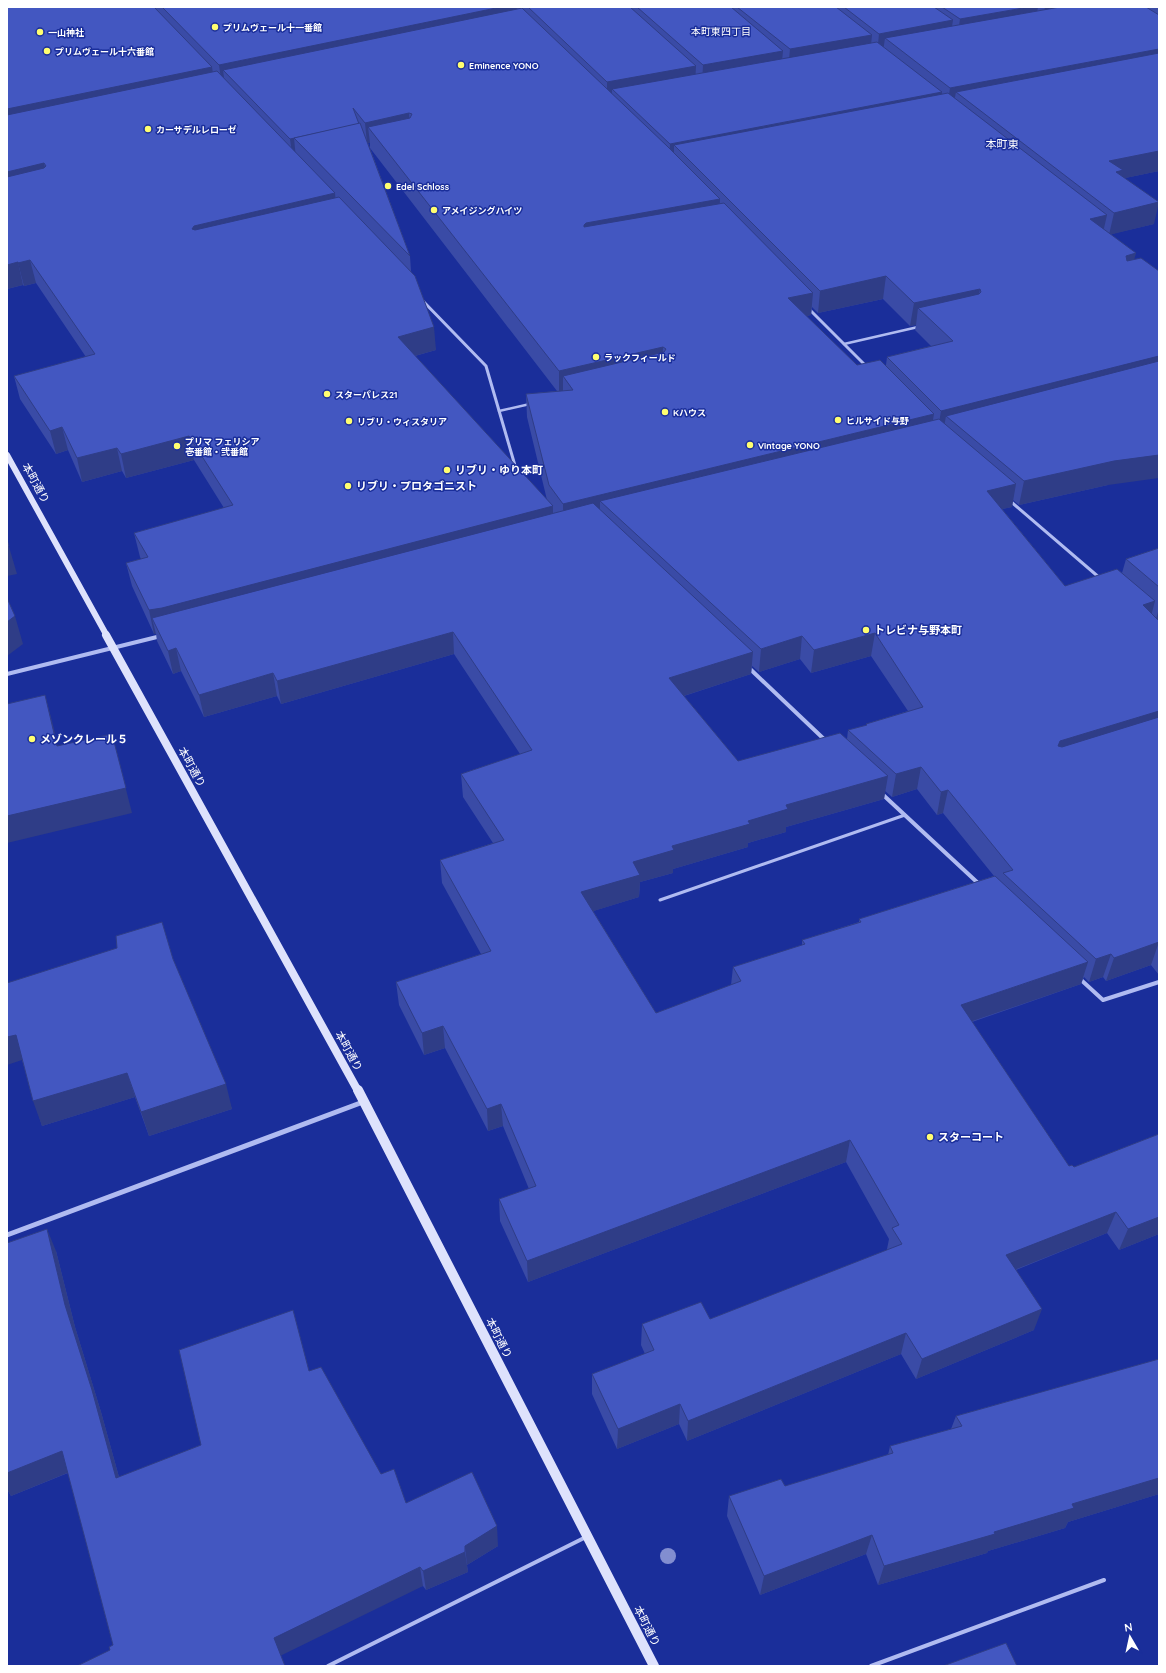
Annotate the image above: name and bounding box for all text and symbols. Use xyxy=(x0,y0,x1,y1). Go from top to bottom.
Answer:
marker: プリムヴェール十一番館 xyxy=(210,22,220,32)
place label: プリムヴェール十一番館 xyxy=(223,22,322,33)
district label: 本町東四丁目 xyxy=(691,25,751,38)
marker: 一山神社 xyxy=(35,27,45,37)
place label: 一山神社 xyxy=(48,27,84,38)
marker: プリムヴェール十六番館 xyxy=(42,46,52,56)
place label: プリムヴェール十六番館 xyxy=(55,46,154,57)
marker: Eminence YONO xyxy=(456,60,466,70)
place label: Eminence YONO xyxy=(469,60,539,71)
marker: カーサデルレローゼ xyxy=(143,124,153,134)
place label: カーサデルレローゼ xyxy=(156,124,237,135)
district label: 本町東 xyxy=(986,137,1019,151)
marker: Edel Schloss xyxy=(383,181,393,191)
place label: Edel Schloss xyxy=(396,181,450,192)
marker: アメイジングハイツ xyxy=(429,205,439,215)
place label: アメイジングハイツ xyxy=(442,205,522,216)
marker: ラックフィールド xyxy=(591,352,601,362)
place label: ラックフィールド xyxy=(604,352,676,363)
marker: スターパレス21 xyxy=(322,389,332,399)
place label: スターパレス21 xyxy=(335,389,398,400)
marker: Kハウス xyxy=(660,407,670,417)
place label: Kハウス xyxy=(673,407,706,418)
marker: ヒルサイド与野 xyxy=(833,415,843,425)
place label: ヒルサイド与野 xyxy=(846,415,909,426)
marker: リブリ・ウィスタリア xyxy=(344,416,354,426)
place label: リブリ・ウィスタリア xyxy=(357,416,447,427)
place label: プリマ フェリシア 壱番館・弐番館 xyxy=(185,436,260,457)
marker: Vintage YONO xyxy=(745,440,755,450)
place label: Vintage YONO xyxy=(758,440,820,451)
marker: プリマ フェリシア 壱番館・弐番館 xyxy=(172,441,182,451)
street label: 本町通り xyxy=(19,460,53,506)
place label: リブリ・ゆり本町 xyxy=(455,463,543,477)
marker: リブリ・ゆり本町 xyxy=(442,465,452,475)
place label: リブリ・プロタゴニスト xyxy=(356,479,477,493)
marker: リブリ・プロタゴニスト xyxy=(343,481,353,491)
place label: トレビナ与野本町 xyxy=(874,623,962,637)
marker: トレビナ与野本町 xyxy=(861,625,871,635)
place label: メゾンクレール５ xyxy=(40,732,128,746)
marker: メゾンクレール５ xyxy=(27,734,37,744)
street label: 本町通り xyxy=(175,744,209,790)
street label: 本町通り xyxy=(332,1028,366,1074)
place label: スターコート xyxy=(938,1130,1004,1144)
marker: スターコート xyxy=(925,1132,935,1142)
street label: 本町通り xyxy=(483,1315,515,1361)
street label: 本町通り xyxy=(631,1603,663,1649)
north arrow xyxy=(1110,1617,1150,1657)
text: N xyxy=(1123,1620,1134,1635)

